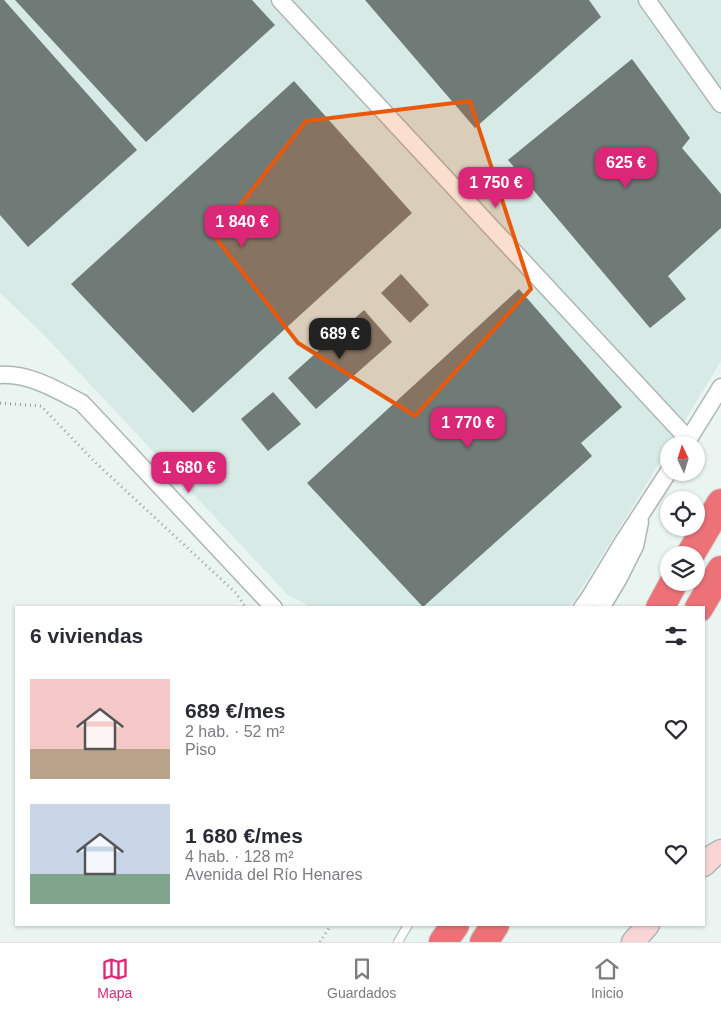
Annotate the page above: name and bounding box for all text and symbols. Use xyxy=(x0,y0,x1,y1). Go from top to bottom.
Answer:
pin: 625 € xyxy=(591,146,661,189)
text: 625 € xyxy=(606,154,646,171)
pin: 1 750 € xyxy=(450,166,542,209)
text: 1 750 € xyxy=(469,174,523,191)
pin: 1 840 € xyxy=(196,206,288,248)
text: 1 840 € xyxy=(215,213,269,230)
pin: 689 € xyxy=(305,318,375,360)
text: 689 € xyxy=(320,325,360,342)
pin: 1 770 € xyxy=(422,406,514,449)
text: 1 770 € xyxy=(441,414,495,431)
north arrow xyxy=(660,436,705,481)
map controls xyxy=(660,436,705,591)
pin: 1 680 € xyxy=(143,452,235,494)
text: 1 680 € xyxy=(162,459,216,476)
button: locate xyxy=(660,491,705,536)
button: layers xyxy=(660,546,705,591)
icon: filters xyxy=(662,622,690,650)
text: 6 viviendas xyxy=(30,624,143,647)
icon: home xyxy=(70,699,130,759)
text: 689 €/mes xyxy=(185,699,285,722)
icon: heart xyxy=(662,715,690,743)
text: 2 hab. · 52 m² xyxy=(185,723,285,740)
text: Piso xyxy=(185,741,216,758)
icon: home xyxy=(70,824,130,884)
text: 1 680 €/mes xyxy=(185,824,303,847)
icon: heart xyxy=(662,840,690,868)
text: 4 hab. · 128 m² xyxy=(185,848,294,865)
text: Avenida del Río Henares xyxy=(185,866,363,883)
tab: Mapa xyxy=(97,955,132,1001)
tab: Guardados xyxy=(327,955,396,1001)
tab: Inicio xyxy=(591,955,624,1001)

